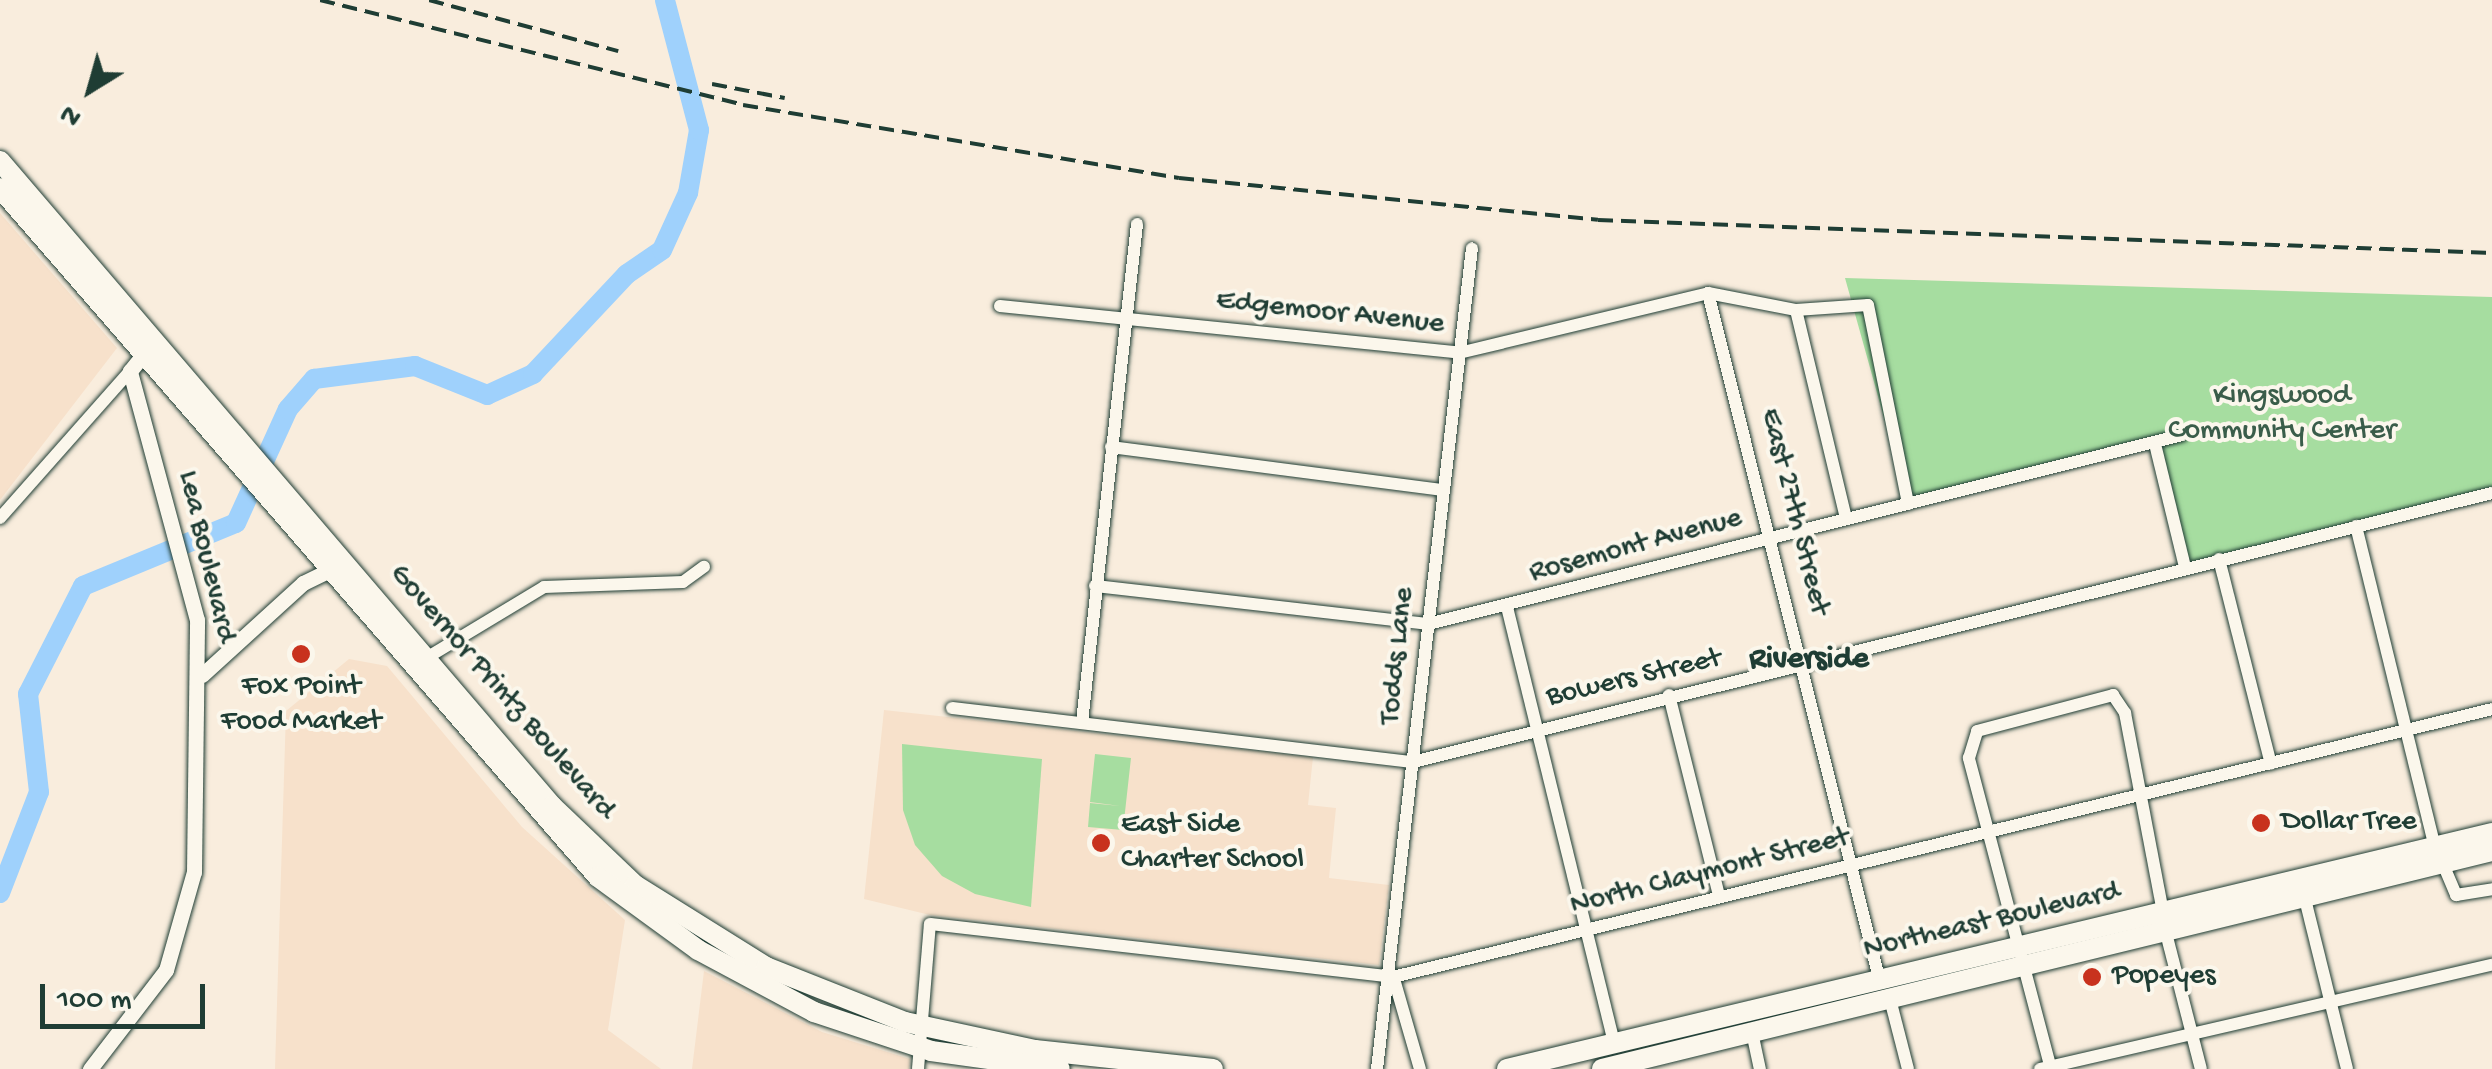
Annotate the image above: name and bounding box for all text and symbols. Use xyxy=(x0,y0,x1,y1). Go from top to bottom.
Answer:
north arrow xyxy=(40,40,140,140)
text: N xyxy=(54,96,89,133)
street label: Edgemoor Avenue xyxy=(1214,284,1446,344)
park label: Kingswood Community Center xyxy=(2168,379,2396,450)
street label: East 27th Street xyxy=(1750,405,1836,619)
street label: Lea Boulevard xyxy=(168,468,242,646)
street label: Rosemont Avenue xyxy=(1526,501,1746,593)
street label: Governor Printz Boulevard xyxy=(380,558,622,828)
street label: Todds Lane xyxy=(1374,586,1424,726)
street label: Bowers Street xyxy=(1543,641,1725,717)
district label: Riverside xyxy=(1749,641,1869,679)
marker: Fox Point Food Market xyxy=(290,643,312,665)
place label: Fox Point Food Market xyxy=(221,670,381,740)
place label: Dollar Tree xyxy=(2281,805,2417,841)
place label: East Side Charter School xyxy=(1121,808,1304,878)
marker: Dollar Tree xyxy=(2250,812,2272,834)
street label: North Claymont Street xyxy=(1567,821,1853,925)
marker: East Side Charter School xyxy=(1090,832,1112,854)
street label: Northeast Boulevard xyxy=(1860,875,2124,969)
place label: Popeyes xyxy=(2112,959,2216,995)
scale bar xyxy=(45,964,210,1026)
marker: Popeyes xyxy=(2081,966,2103,988)
text: 100 m xyxy=(57,984,132,1019)

